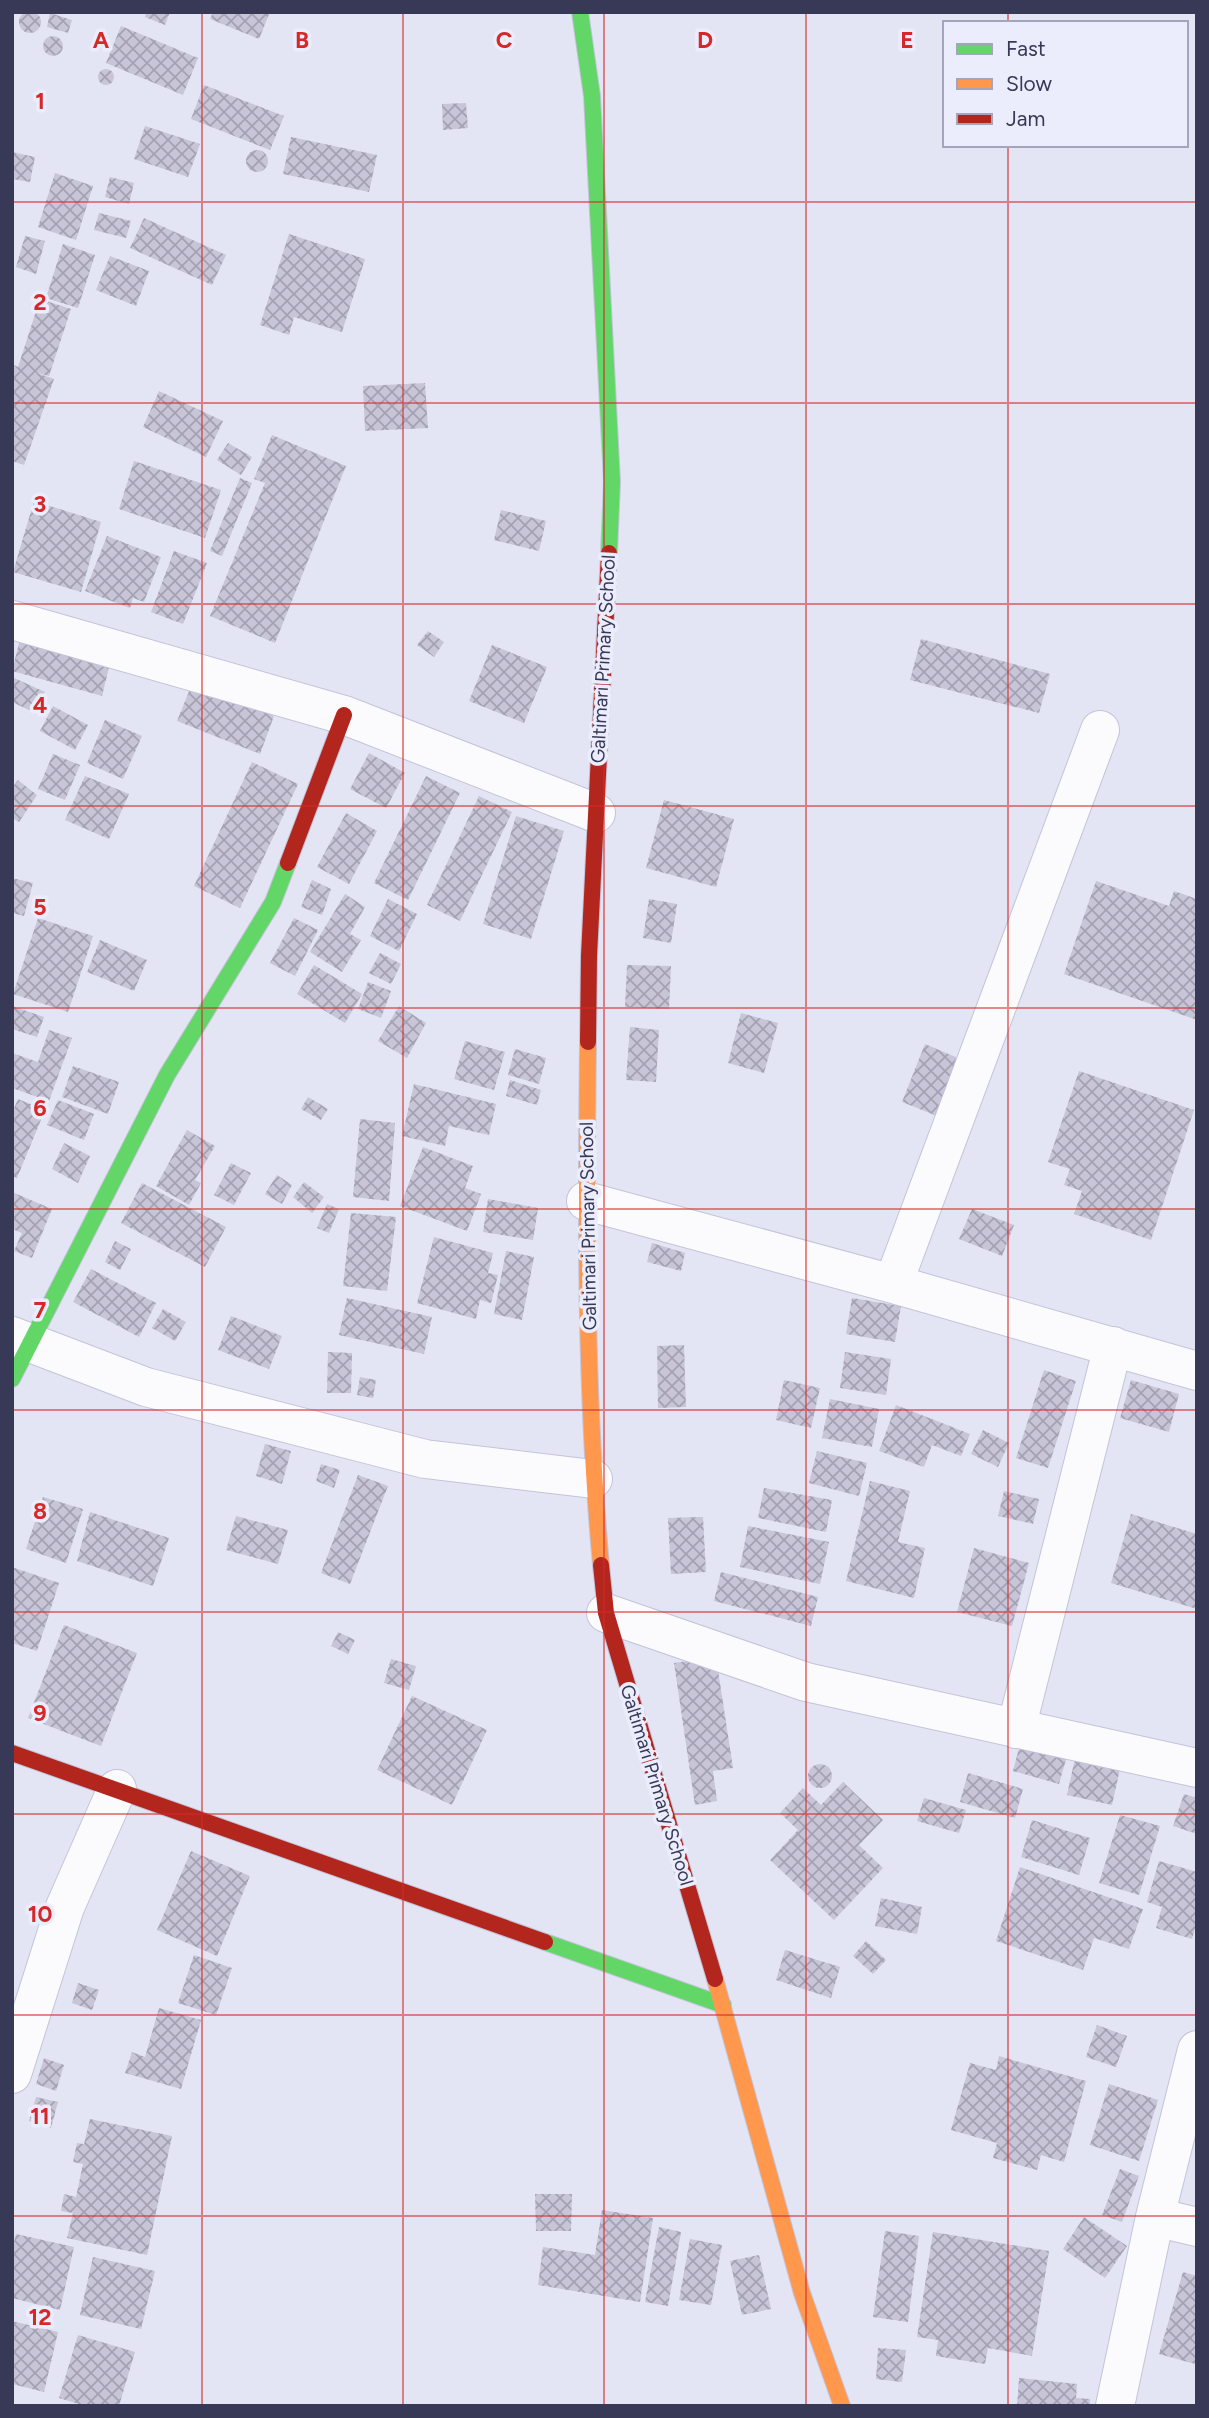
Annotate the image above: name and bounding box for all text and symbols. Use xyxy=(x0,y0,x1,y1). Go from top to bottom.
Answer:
legend xyxy=(943,21,1188,147)
text: A xyxy=(93,26,110,54)
text: B xyxy=(295,26,309,54)
text: C xyxy=(496,26,513,54)
text: D xyxy=(697,26,713,54)
text: E xyxy=(900,26,914,54)
text: Fast xyxy=(1006,36,1046,61)
text: Slow xyxy=(1006,71,1052,96)
text: 1 xyxy=(35,87,45,115)
text: Jam xyxy=(1006,106,1045,131)
text: 2 xyxy=(33,288,47,316)
text: 3 xyxy=(34,490,46,518)
street label: Galtimari Primary School xyxy=(586,554,620,764)
text: 4 xyxy=(33,691,47,719)
text: 5 xyxy=(33,893,47,921)
text: 6 xyxy=(33,1094,47,1122)
street label: Galtimari Primary School xyxy=(575,1121,601,1331)
text: 7 xyxy=(34,1296,47,1324)
text: 8 xyxy=(33,1497,47,1525)
street label: Galtimari Primary School xyxy=(615,1682,699,1888)
text: 9 xyxy=(33,1699,47,1727)
text: 10 xyxy=(28,1900,52,1928)
text: 11 xyxy=(30,2102,50,2130)
text: 12 xyxy=(28,2303,52,2331)

